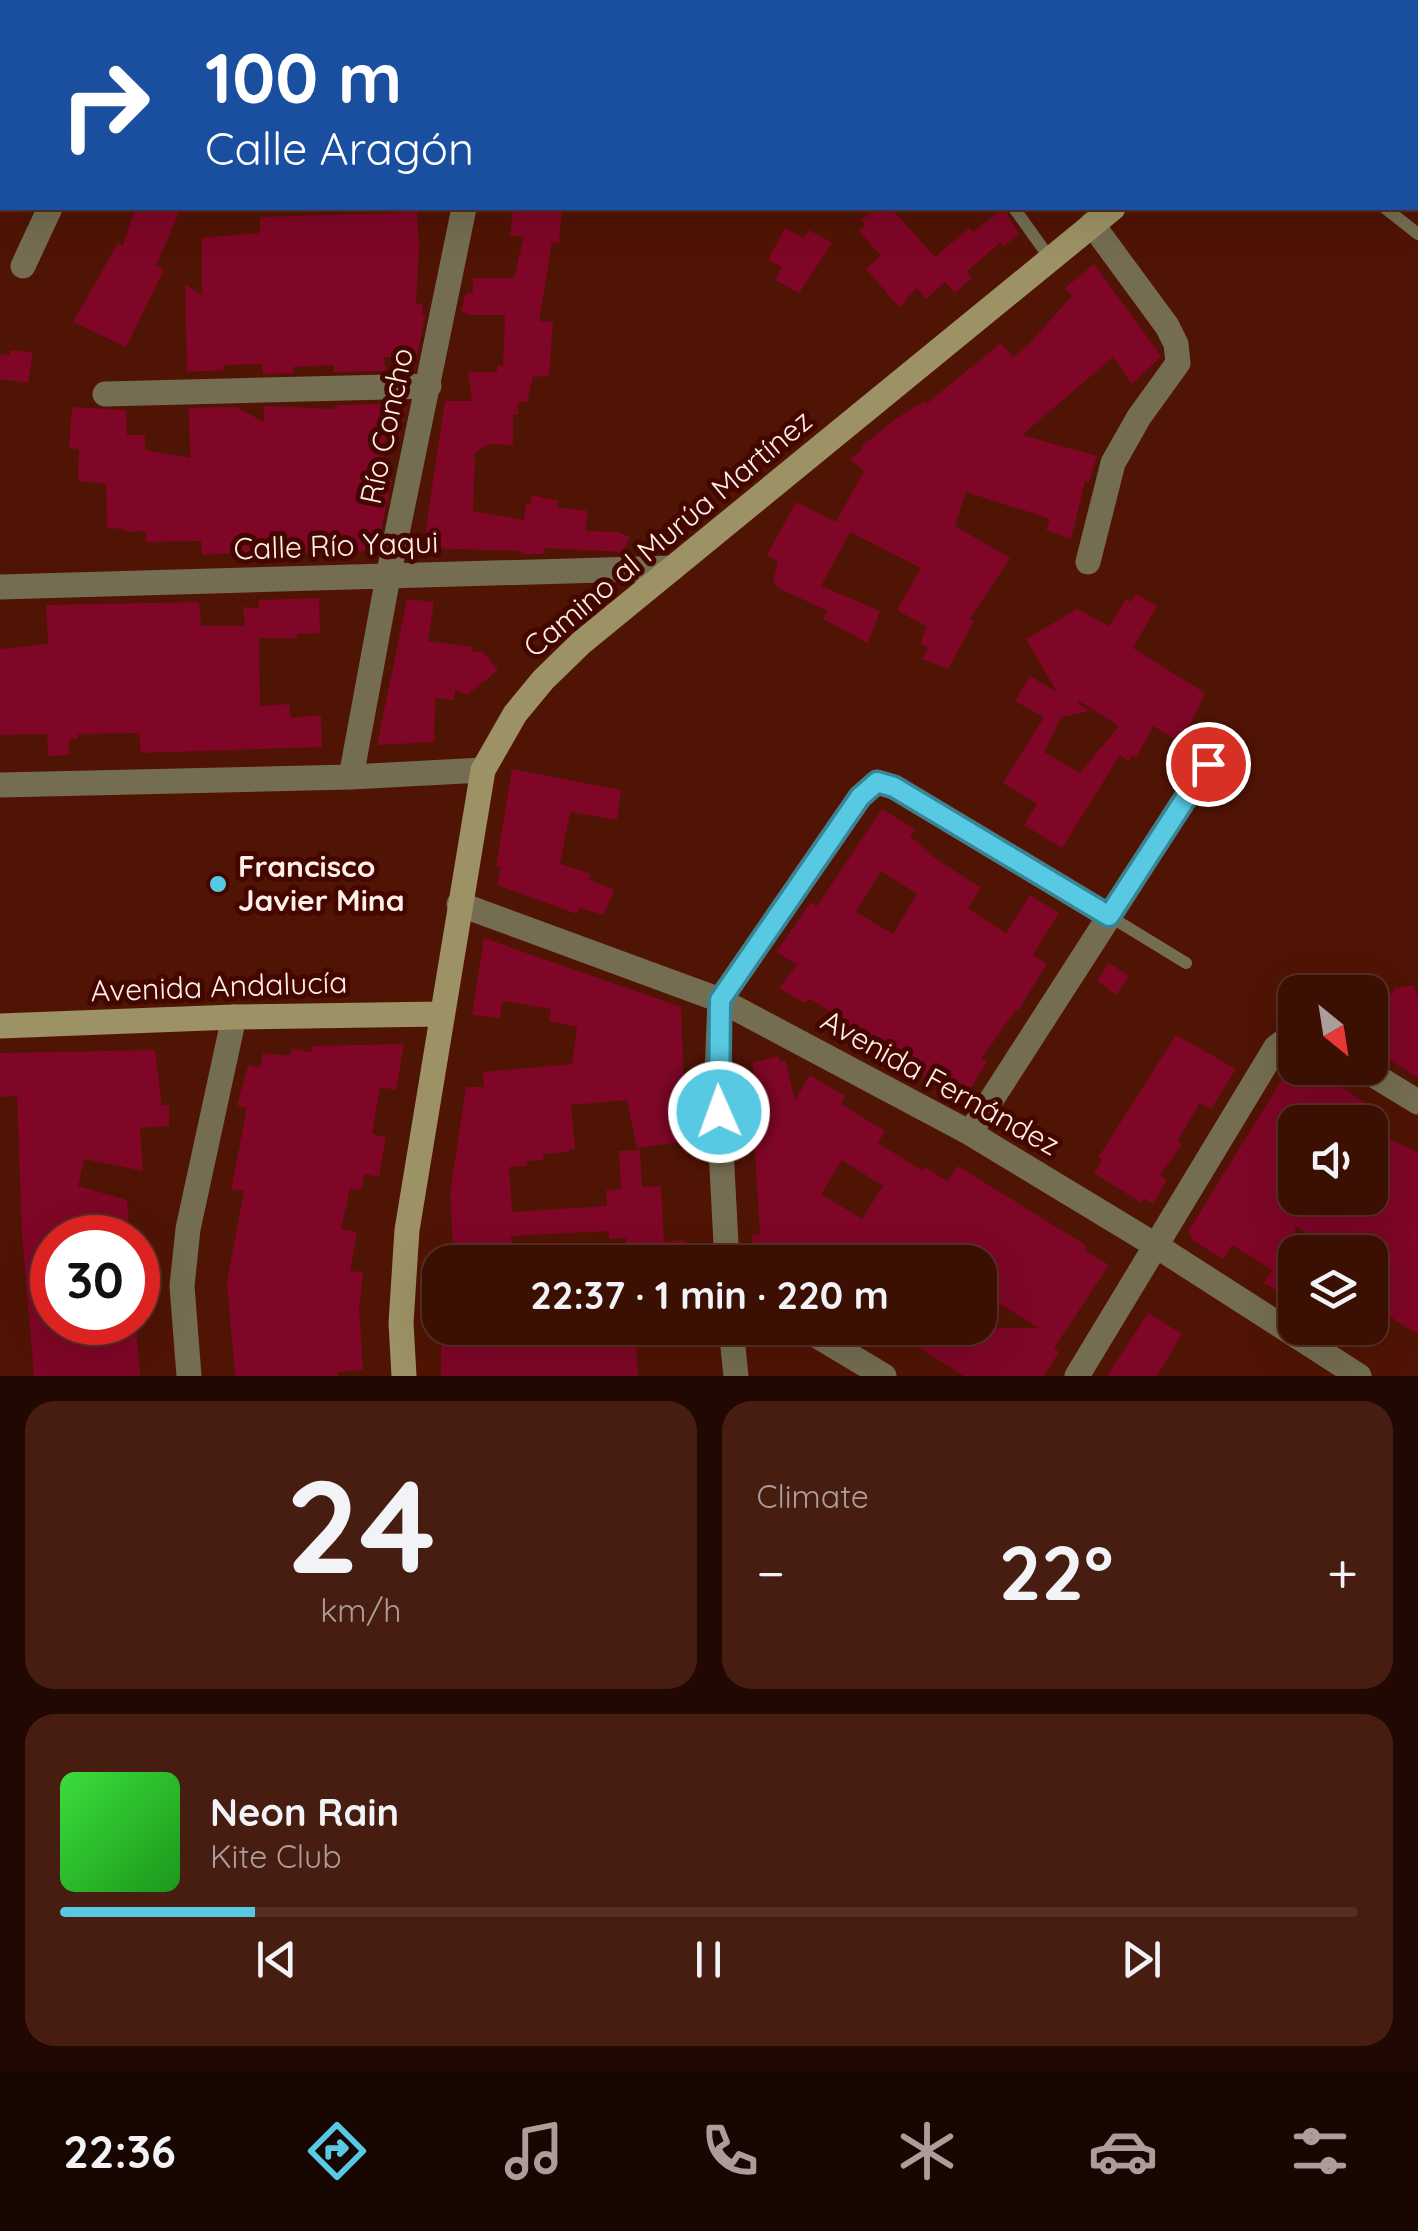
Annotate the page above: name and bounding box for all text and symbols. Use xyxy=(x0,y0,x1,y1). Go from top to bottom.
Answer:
text: 100 m xyxy=(205,33,402,121)
icon: right xyxy=(40,40,170,170)
text: Calle Aragón xyxy=(205,120,474,176)
street label: Río Concho xyxy=(351,344,421,507)
street label: Camino al Murúa Martínez xyxy=(515,401,819,665)
street label: Calle Río Yaqui xyxy=(233,522,439,568)
pin xyxy=(1166,722,1251,807)
icon: arrive xyxy=(1181,737,1236,792)
place label: Francisco Javier Mina xyxy=(238,847,404,919)
marker: Francisco Javier Mina xyxy=(207,873,229,895)
street label: Avenida Andalucía xyxy=(90,963,348,1009)
north arrow xyxy=(1278,975,1388,1085)
map controls xyxy=(1278,975,1388,1345)
street label: Avenida Fernández xyxy=(815,1001,1066,1163)
position arrow xyxy=(667,1060,771,1164)
button: sound xyxy=(1278,1105,1388,1215)
speed limit sign: 30 xyxy=(30,1215,160,1345)
button: layers xyxy=(1278,1235,1388,1345)
text: 22:37 · 1 min · 220 m xyxy=(530,1271,889,1319)
text: 24 xyxy=(286,1443,436,1606)
text: Climate xyxy=(757,1476,869,1516)
text: 22° xyxy=(999,1525,1113,1619)
text: − xyxy=(757,1538,785,1607)
text: + xyxy=(1327,1538,1358,1607)
text: km/h xyxy=(320,1590,401,1630)
text: Neon Rain xyxy=(210,1788,399,1836)
text: Kite Club xyxy=(210,1836,342,1876)
icon: previous xyxy=(249,1932,304,1987)
icon: pause xyxy=(681,1932,736,1987)
icon: next xyxy=(1114,1932,1169,1987)
icon: directions xyxy=(302,2116,372,2186)
icon: music xyxy=(499,2116,569,2186)
icon: phone xyxy=(695,2116,765,2186)
icon: climate xyxy=(892,2116,962,2186)
icon: car xyxy=(1088,2116,1158,2186)
icon: filters xyxy=(1285,2116,1355,2186)
text: 22:36 xyxy=(63,2123,176,2179)

